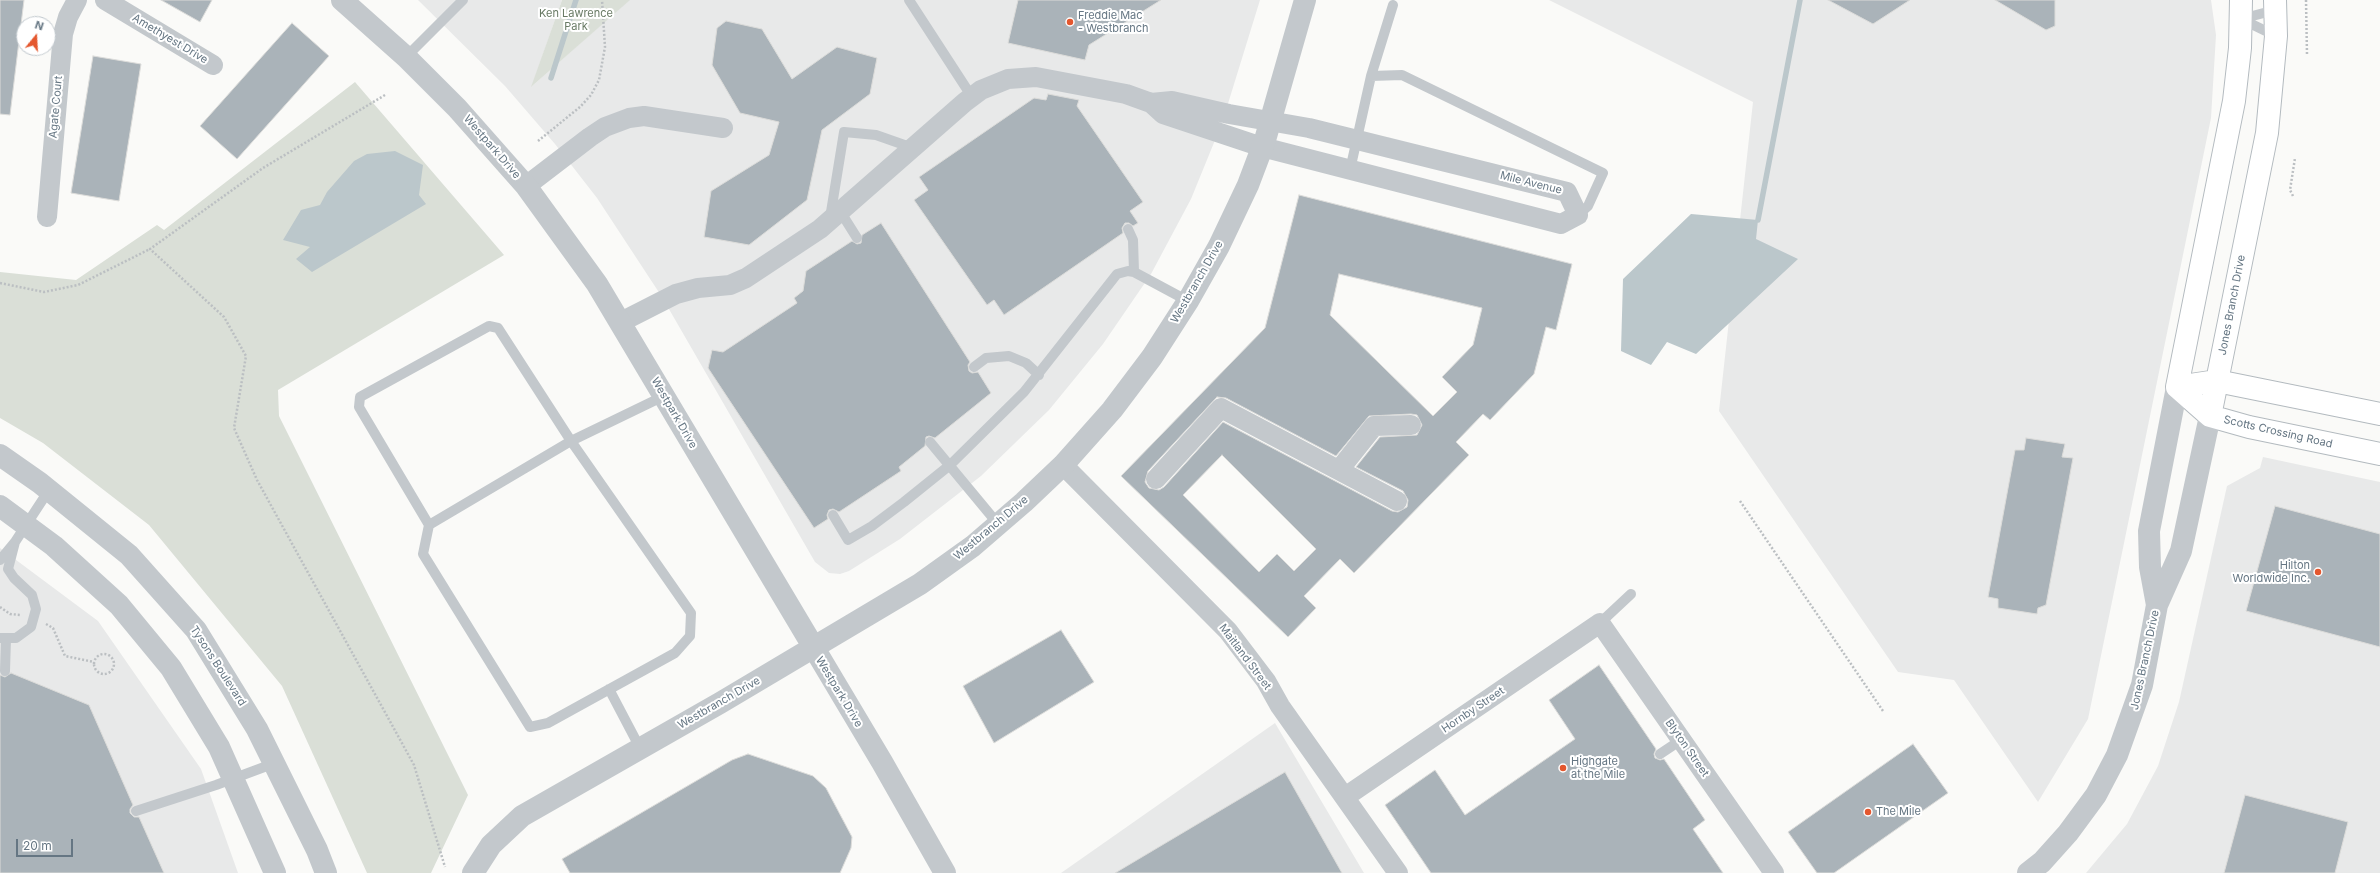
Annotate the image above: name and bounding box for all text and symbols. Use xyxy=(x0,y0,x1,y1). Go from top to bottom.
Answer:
park label: Ken Lawrence Park xyxy=(539,7,613,33)
place label: Freddie Mac - Westbranch xyxy=(1078,9,1149,35)
street label: Amethyest Drive xyxy=(130,11,210,67)
north arrow xyxy=(16,16,56,56)
marker: Freddie Mac - Westbranch xyxy=(1065,17,1075,27)
text: N xyxy=(33,18,46,33)
street label: Agate Court xyxy=(47,75,65,139)
street label: Westpark Drive xyxy=(461,113,523,181)
street label: Mile Avenue xyxy=(1499,169,1563,197)
street label: Westbranch Drive xyxy=(1168,239,1226,325)
street label: Jones Branch Drive xyxy=(2216,254,2248,356)
street label: Westpark Drive xyxy=(648,375,700,451)
street label: Scotts Crossing Road xyxy=(2222,413,2334,451)
street label: Westbranch Drive xyxy=(951,493,1031,563)
place label: Hilton Worldwide Inc. xyxy=(2233,559,2310,585)
marker: Hilton Worldwide Inc. xyxy=(2313,567,2323,577)
street label: Jones Branch Drive xyxy=(2128,609,2162,711)
street label: Maitland Street xyxy=(1216,622,1274,692)
street label: Tysons Boulevard xyxy=(187,624,249,708)
street label: Westpark Drive xyxy=(813,654,865,730)
street label: Westbranch Drive xyxy=(676,674,762,732)
street label: Hornby Street xyxy=(1439,684,1507,736)
street label: Blyton Street xyxy=(1662,717,1712,779)
place label: Highgate at the Mile xyxy=(1571,755,1625,781)
marker: Highgate at the Mile xyxy=(1558,763,1568,773)
place label: The Mile xyxy=(1876,805,1921,819)
marker: The Mile xyxy=(1863,807,1873,817)
scale bar xyxy=(18,831,75,857)
text: 20 m xyxy=(23,838,52,853)

